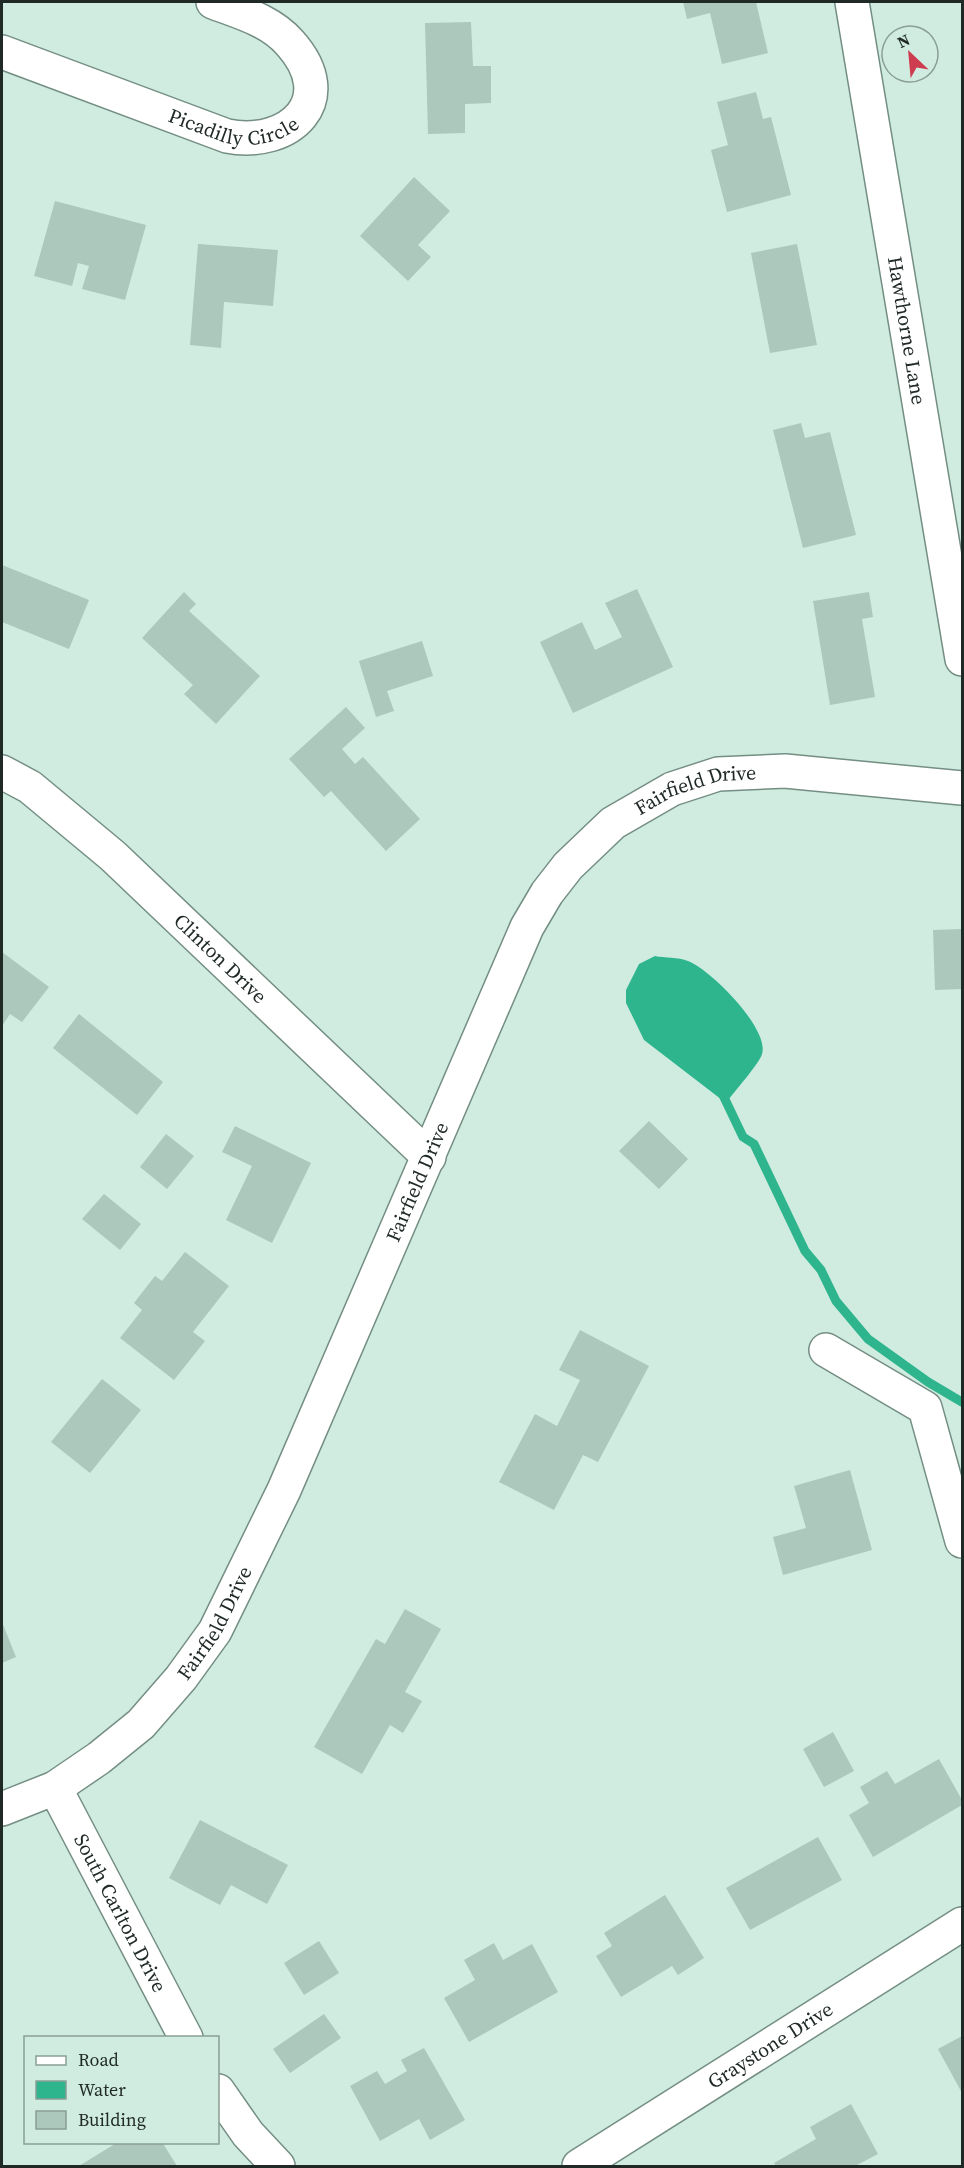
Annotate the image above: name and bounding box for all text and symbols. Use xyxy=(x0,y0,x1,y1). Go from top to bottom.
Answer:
north arrow xyxy=(880,24,940,84)
text: N xyxy=(893,28,914,53)
street label: Picadilly Circle xyxy=(165,101,305,152)
street label: Hawthorne Lane xyxy=(881,254,933,407)
street label: Fairfield Drive xyxy=(629,758,757,822)
street label: Clinton Drive xyxy=(168,907,273,1010)
street label: Fairfield Drive xyxy=(379,1118,455,1246)
street label: Fairfield Drive xyxy=(170,1561,259,1686)
street label: South Carlton Drive xyxy=(67,1829,174,1997)
street label: Graystone Drive xyxy=(702,1995,838,2095)
legend xyxy=(24,2036,219,2144)
text: Road xyxy=(78,2047,119,2072)
text: Water xyxy=(78,2077,126,2102)
text: Building xyxy=(78,2107,146,2132)

